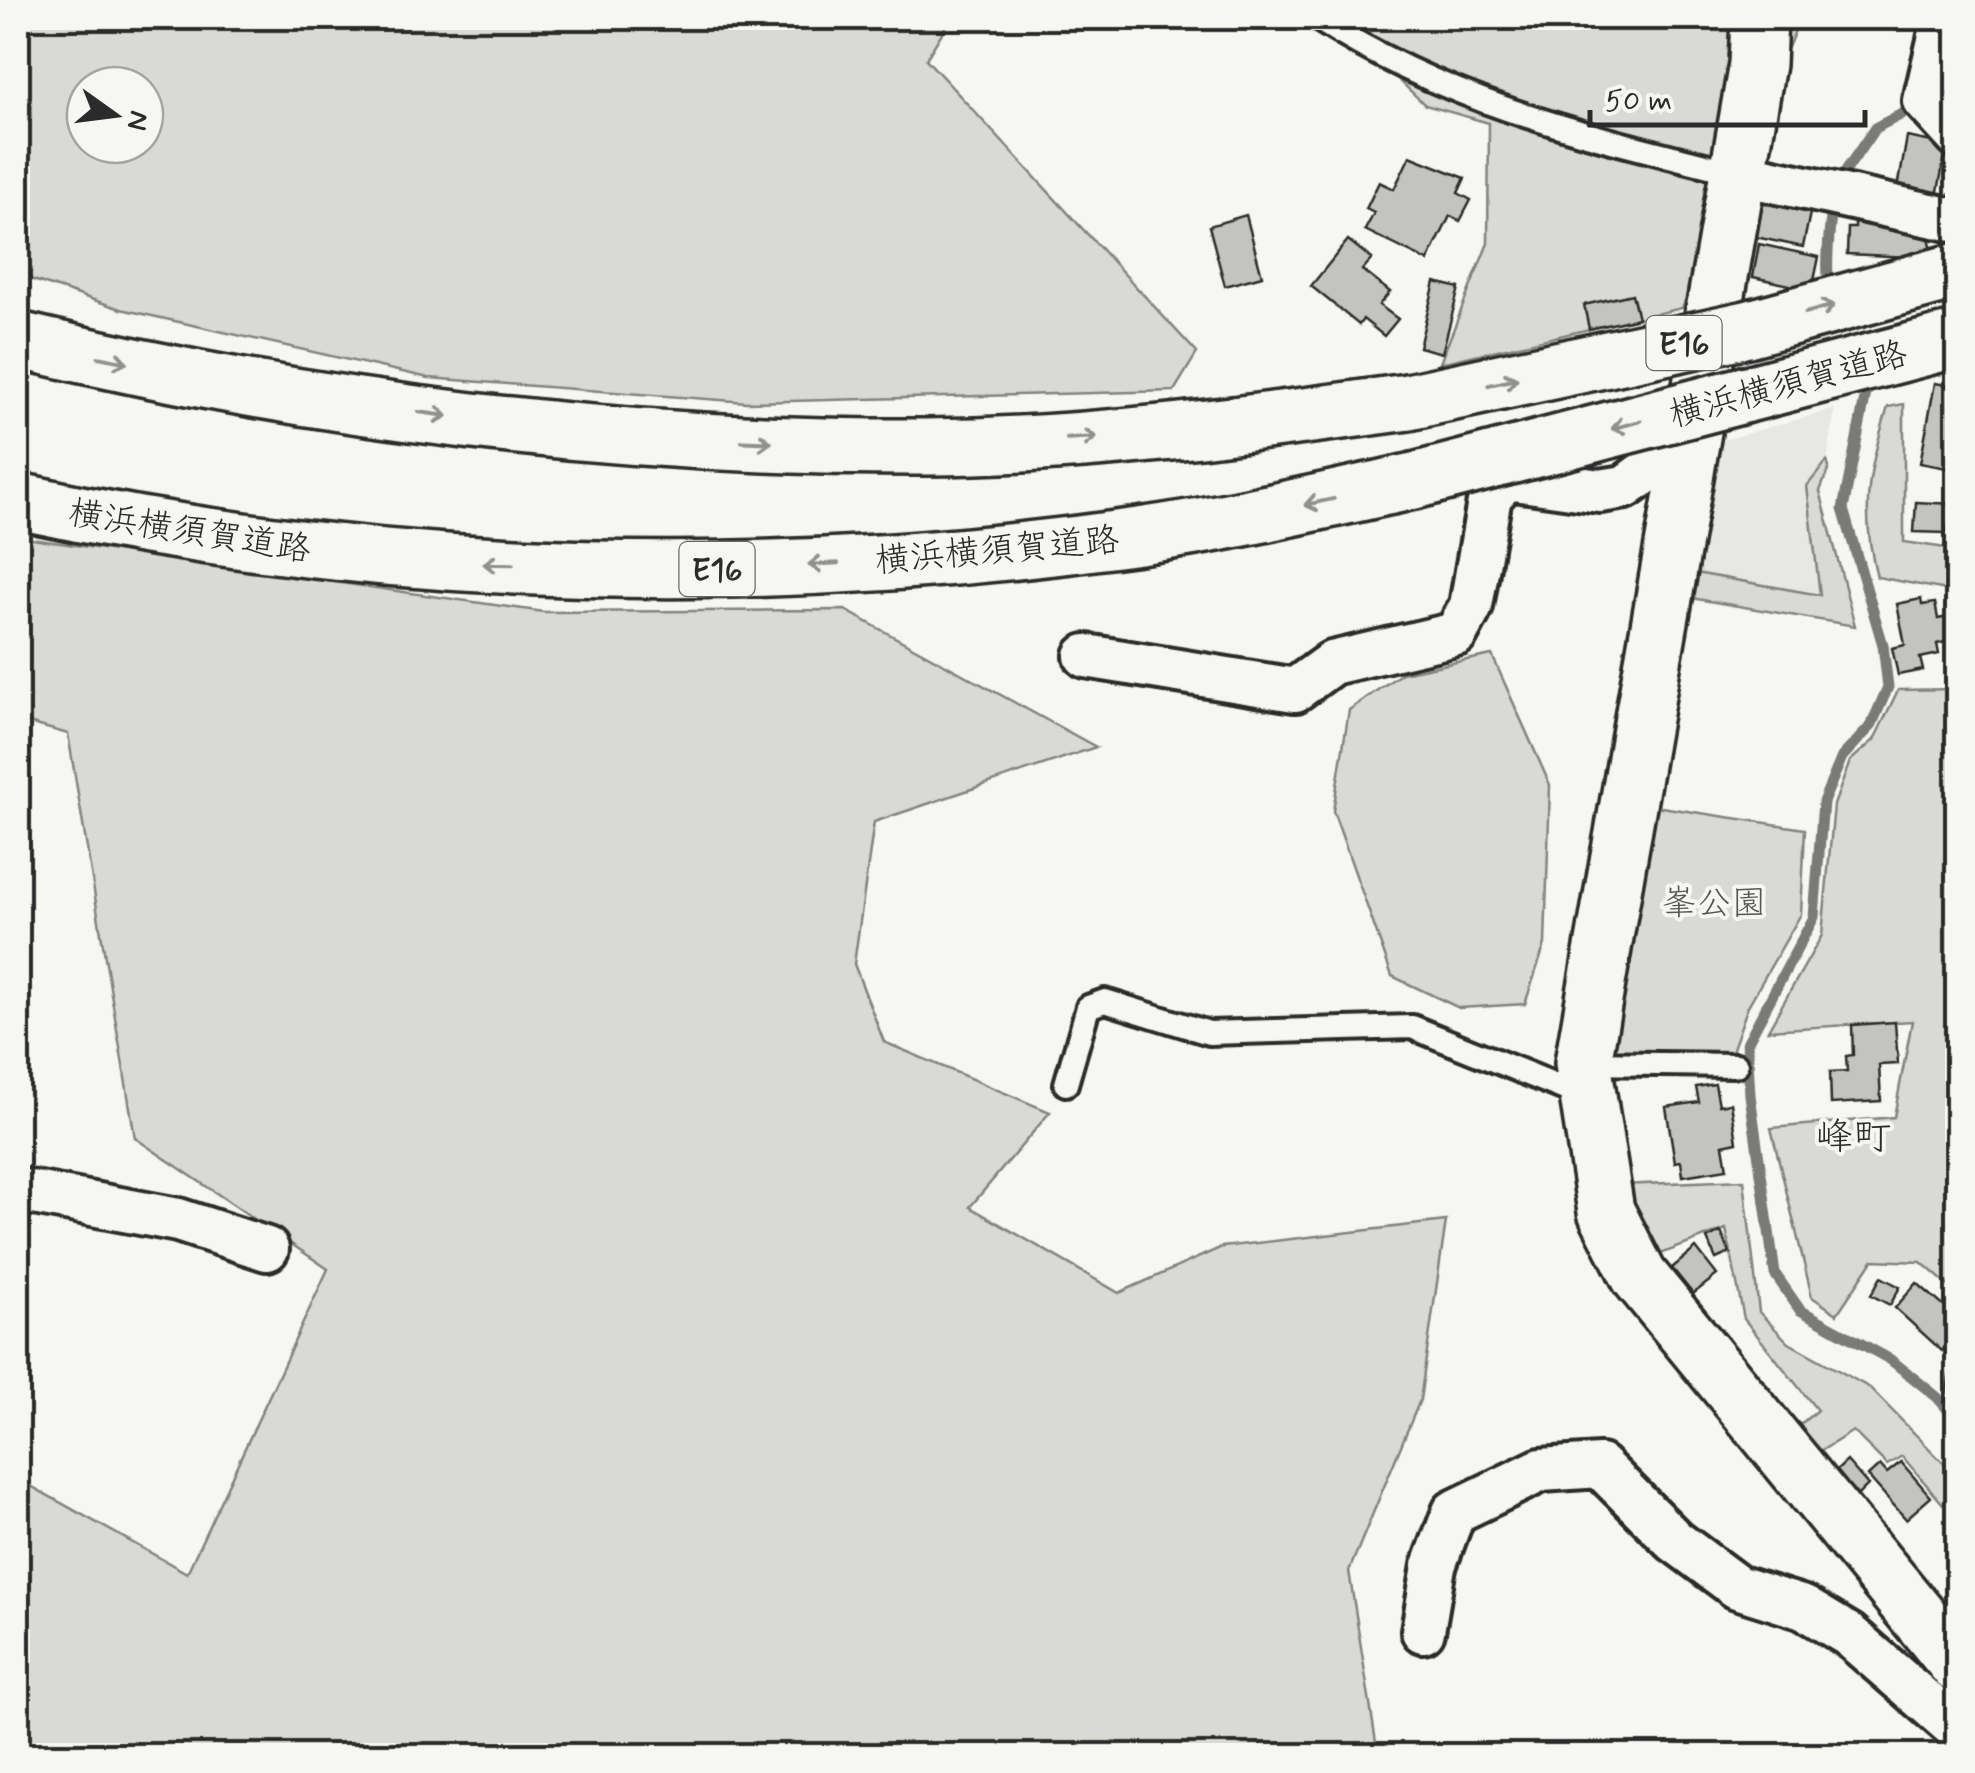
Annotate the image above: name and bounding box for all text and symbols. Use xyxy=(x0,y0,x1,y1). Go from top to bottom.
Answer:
north arrow xyxy=(65,65,165,165)
scale bar xyxy=(1590,65,1865,127)
text: 50 m xyxy=(1605,82,1672,121)
text: N xyxy=(117,107,157,134)
one-way arrow xyxy=(1804,298,1835,317)
road number: E16 xyxy=(1646,316,1722,370)
street label: 横浜横須賀道路 xyxy=(1664,331,1913,439)
one-way arrow xyxy=(96,351,128,370)
one-way arrow xyxy=(1486,371,1518,390)
one-way arrow xyxy=(417,405,449,423)
one-way arrow xyxy=(1611,417,1642,436)
one-way arrow xyxy=(1065,428,1097,447)
one-way arrow xyxy=(741,432,773,451)
street label: 横浜横須賀道路 xyxy=(65,490,314,574)
one-way arrow xyxy=(1304,494,1336,512)
street label: 横浜横須賀道路 xyxy=(873,517,1121,585)
road number: E16 xyxy=(680,542,754,596)
one-way arrow xyxy=(483,554,515,573)
one-way arrow xyxy=(808,555,840,574)
park label: 峯公園 xyxy=(1661,881,1767,927)
district label: 峰町 xyxy=(1815,1114,1891,1163)

